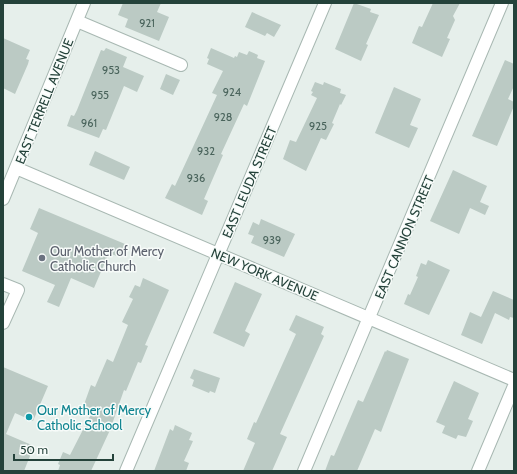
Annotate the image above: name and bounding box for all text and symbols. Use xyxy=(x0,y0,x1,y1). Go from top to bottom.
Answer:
house number: 921 xyxy=(139,16,155,30)
street label: EAST TERRELL AVENUE xyxy=(12,36,76,166)
house number: 953 xyxy=(102,63,120,77)
house number: 924 xyxy=(223,85,242,99)
house number: 955 xyxy=(91,88,109,102)
house number: 928 xyxy=(214,110,232,124)
house number: 961 xyxy=(81,116,97,130)
house number: 925 xyxy=(309,119,327,133)
street label: EAST LEUDA STREET xyxy=(218,124,280,240)
house number: 932 xyxy=(197,144,215,158)
house number: 936 xyxy=(187,171,205,185)
street label: EAST CANNON STREET xyxy=(371,173,437,301)
house number: 939 xyxy=(263,233,281,247)
place label: Our Mother of Mercy Catholic Church xyxy=(50,243,165,274)
street label: NEW YORK AVENUE xyxy=(209,244,321,304)
marker: Our Mother of Mercy Catholic Church xyxy=(37,253,47,263)
place label: Our Mother of Mercy Catholic School xyxy=(37,402,152,433)
marker: Our Mother of Mercy Catholic School xyxy=(24,412,34,422)
scale bar xyxy=(14,436,113,462)
text: 50 m xyxy=(20,442,48,457)

